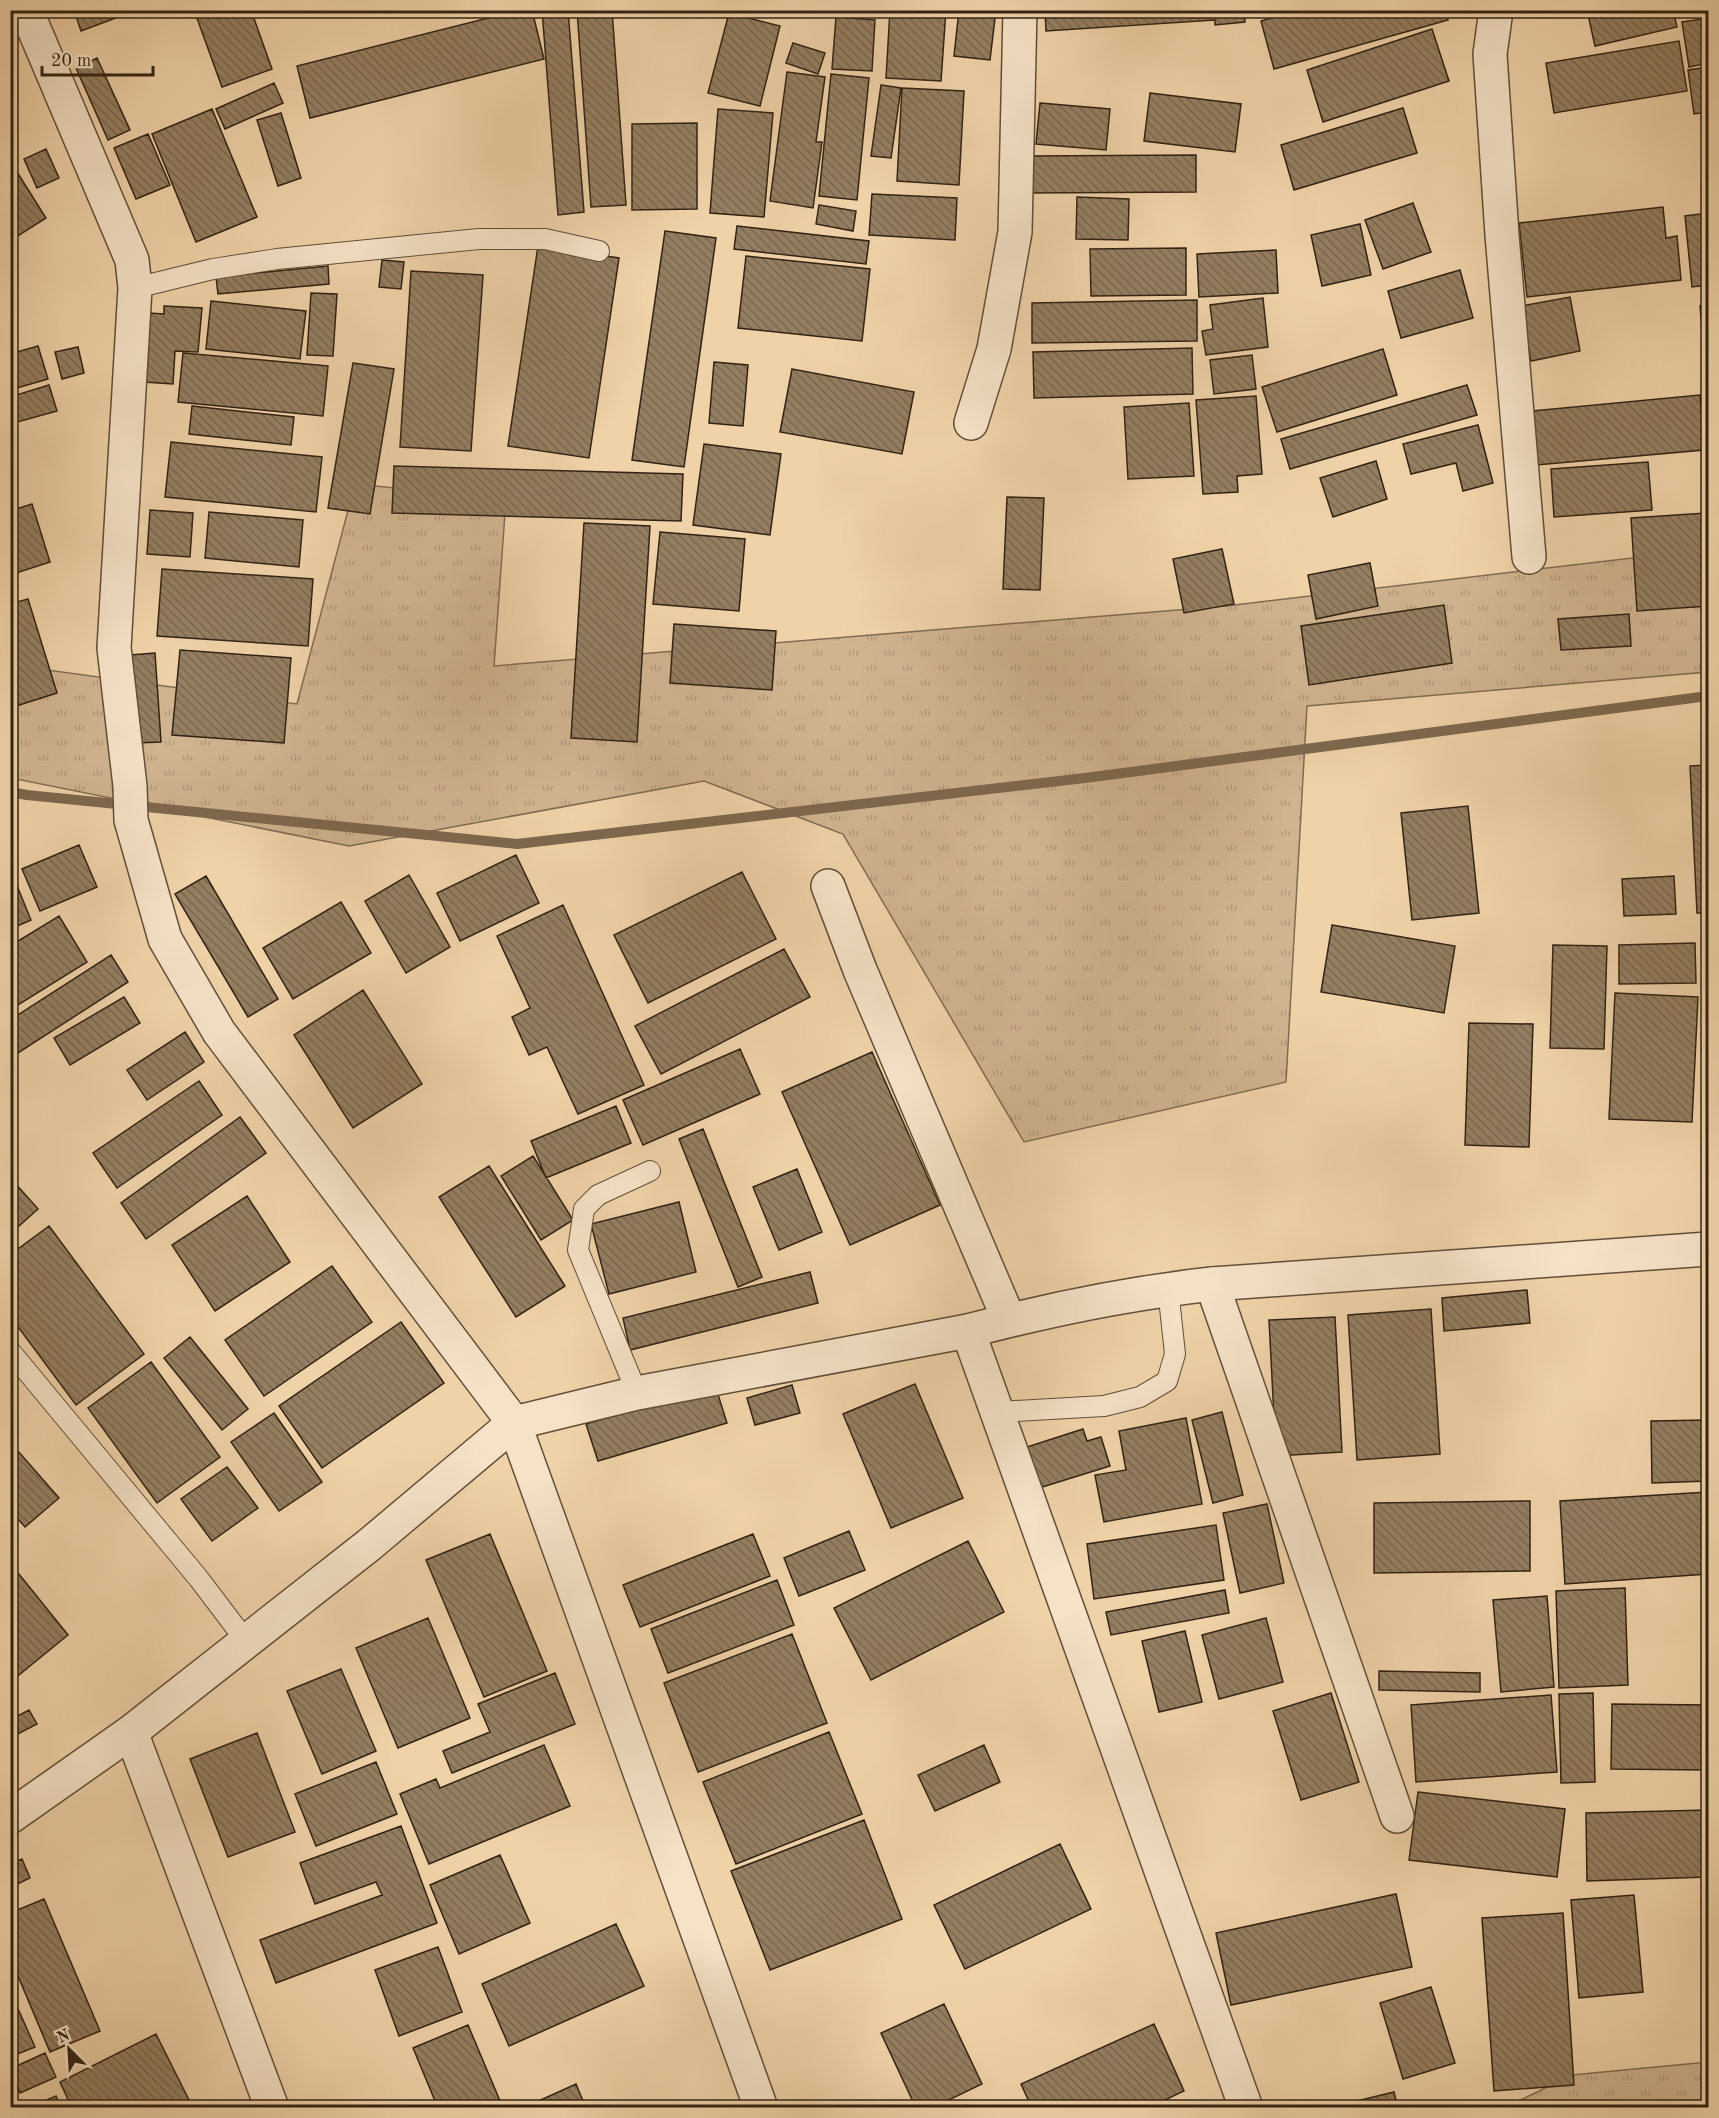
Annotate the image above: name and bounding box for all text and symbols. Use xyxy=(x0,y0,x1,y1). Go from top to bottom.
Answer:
scale bar xyxy=(42,39,153,77)
text: 20 m xyxy=(51,52,91,70)
north arrow xyxy=(39,2019,99,2079)
text: N xyxy=(55,2027,73,2047)

